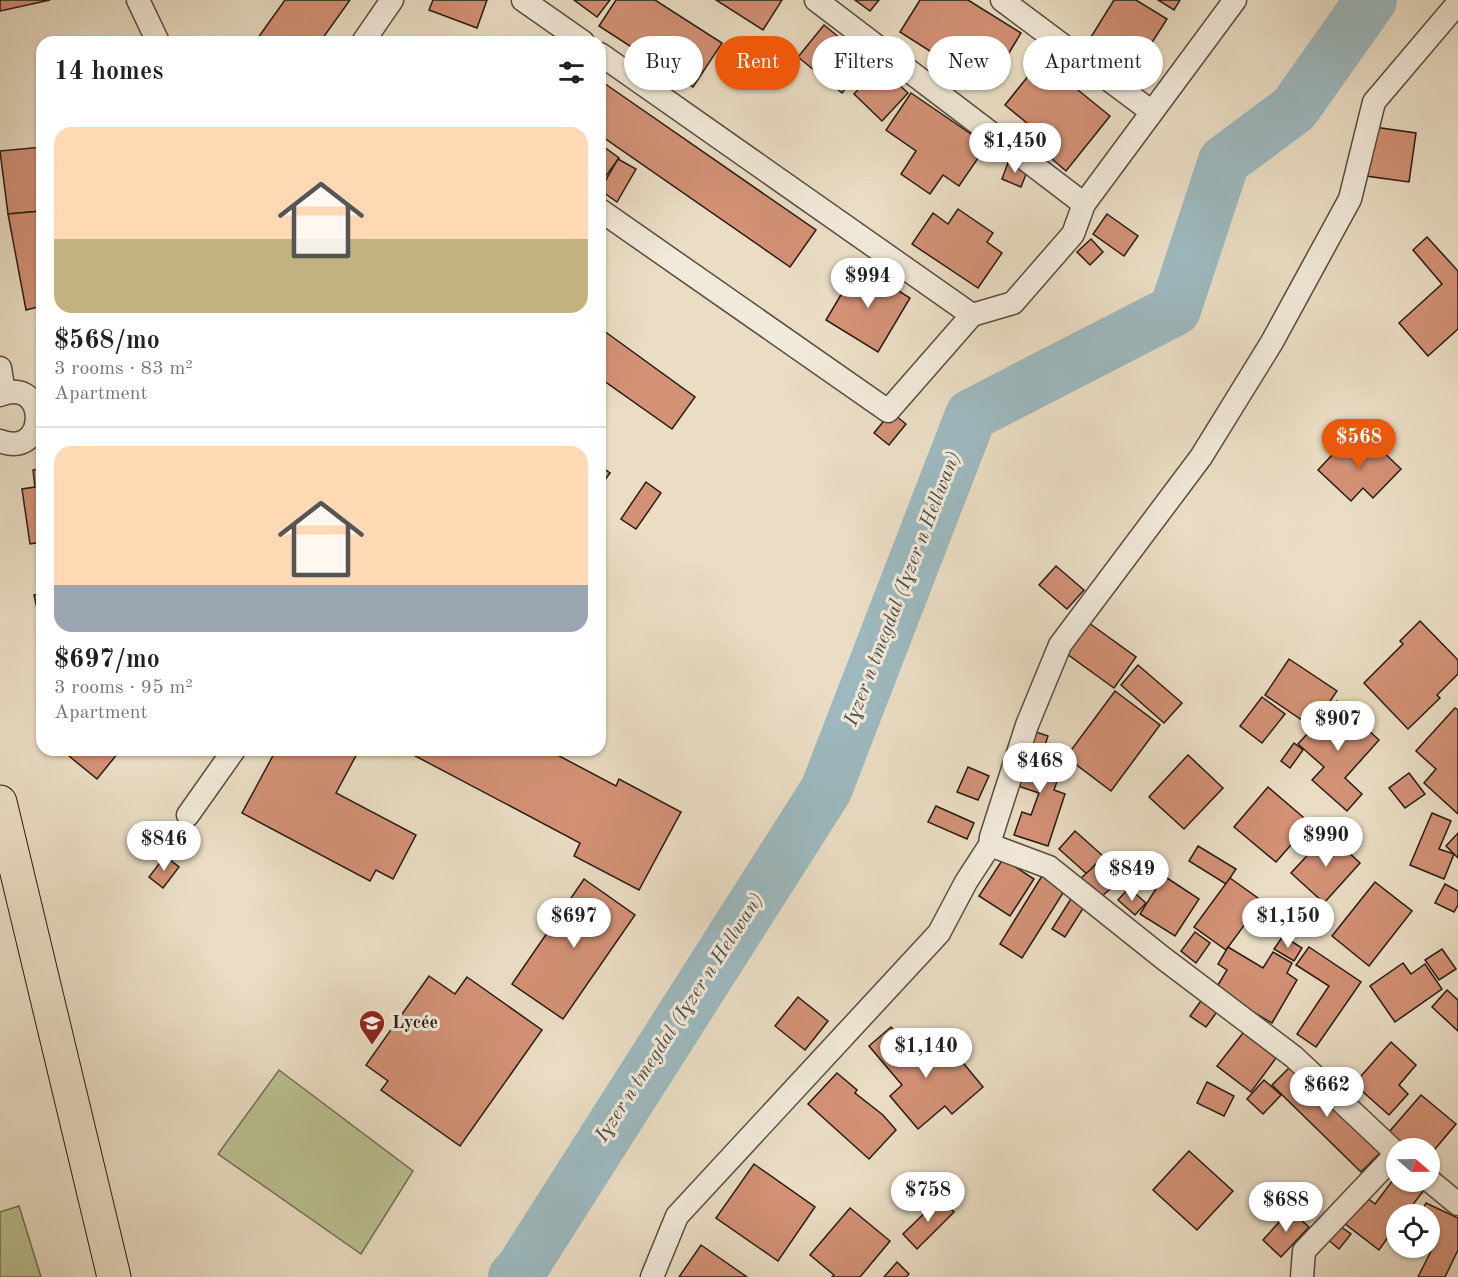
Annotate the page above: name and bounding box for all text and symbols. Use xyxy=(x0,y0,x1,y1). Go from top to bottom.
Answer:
chip: Buy xyxy=(624,36,703,90)
chip: Rent xyxy=(715,36,800,90)
chip: Filters xyxy=(812,36,915,90)
chip: New xyxy=(927,36,1011,90)
chip: Apartment xyxy=(1023,36,1163,90)
icon: filters xyxy=(555,56,588,89)
text: 14 homes xyxy=(54,59,163,85)
pin: $1,450 xyxy=(966,123,1064,174)
text: $1,450 xyxy=(983,132,1047,152)
icon: home xyxy=(267,166,375,274)
pin: $994 xyxy=(832,258,904,309)
text: $994 xyxy=(845,267,891,287)
text: $568/mo xyxy=(54,328,160,354)
text: 3 rooms · 83 m² xyxy=(54,359,193,379)
text: Apartment xyxy=(54,384,148,404)
pin: $568 xyxy=(1323,419,1395,470)
text: $568 xyxy=(1336,428,1382,448)
water label: Iɣzer n tmegdal (Iɣzer n Hellwan) xyxy=(841,449,965,730)
icon: home xyxy=(267,485,375,593)
text: $697/mo xyxy=(54,647,160,673)
text: 3 rooms · 95 m² xyxy=(54,678,193,698)
pin: $907 xyxy=(1302,701,1374,752)
text: Apartment xyxy=(54,703,148,723)
text: $907 xyxy=(1315,710,1361,730)
pin: $468 xyxy=(1004,743,1076,794)
text: $468 xyxy=(1017,752,1063,772)
pin: $990 xyxy=(1290,817,1362,868)
pin: $846 xyxy=(128,821,200,872)
text: $990 xyxy=(1303,826,1349,846)
text: $846 xyxy=(141,830,187,850)
pin: $849 xyxy=(1096,851,1168,902)
text: $849 xyxy=(1109,860,1155,880)
water label: Iɣzer n tmegdal (Iɣzer n Hellwan) xyxy=(592,890,768,1147)
pin: $697 xyxy=(538,898,610,949)
pin: $1,150 xyxy=(1239,898,1337,949)
text: $697 xyxy=(551,907,597,927)
text: $1,150 xyxy=(1256,907,1320,927)
school or university icon: Lycée xyxy=(357,1008,387,1046)
place label: Lycée xyxy=(392,1014,438,1032)
pin: $1,140 xyxy=(877,1028,975,1079)
text: $1,140 xyxy=(894,1037,958,1057)
pin: $662 xyxy=(1291,1067,1363,1118)
text: $662 xyxy=(1304,1076,1350,1096)
north arrow xyxy=(1386,1138,1440,1192)
map controls xyxy=(1386,1138,1440,1258)
pin: $758 xyxy=(892,1172,964,1223)
text: $758 xyxy=(905,1181,951,1201)
pin: $688 xyxy=(1250,1182,1322,1233)
text: $688 xyxy=(1263,1191,1309,1211)
button: locate xyxy=(1386,1204,1440,1258)

